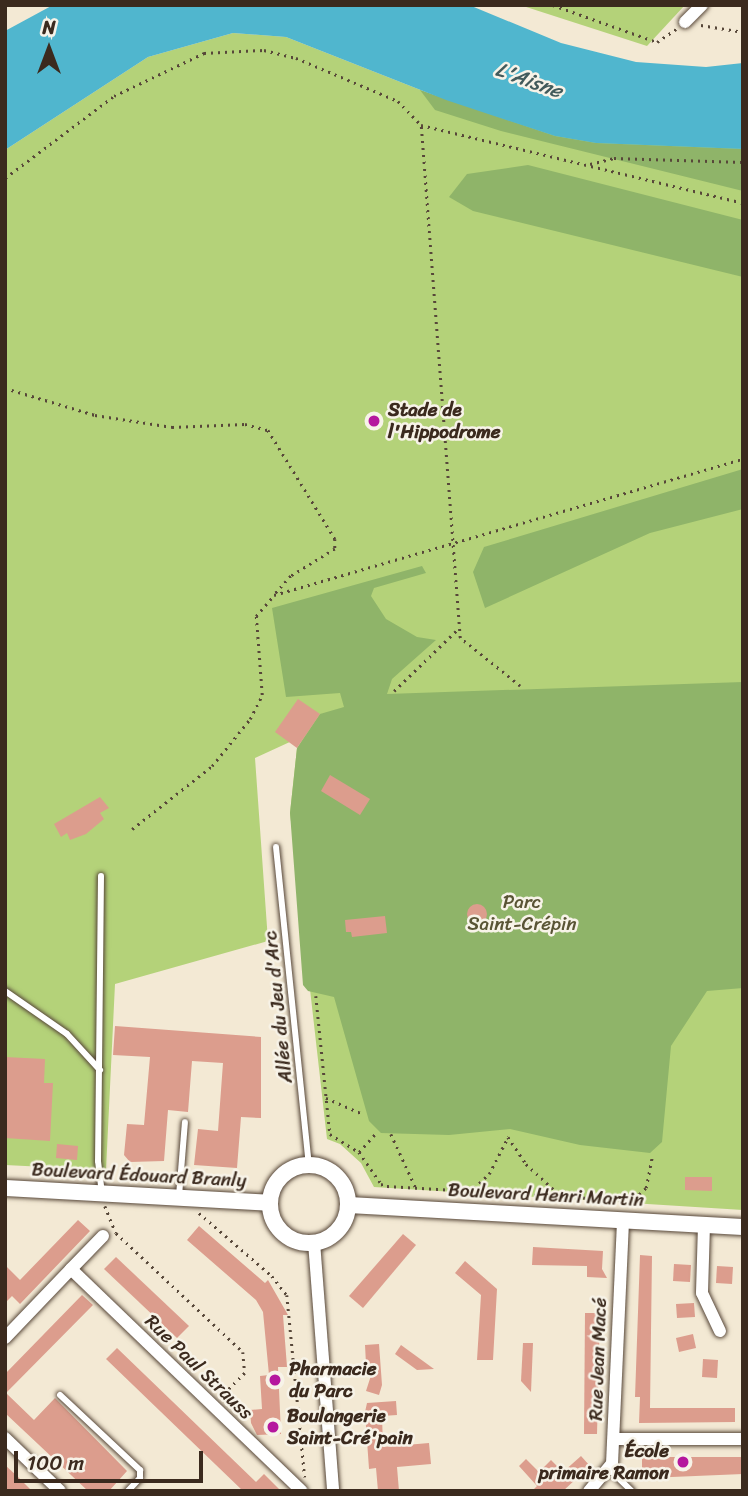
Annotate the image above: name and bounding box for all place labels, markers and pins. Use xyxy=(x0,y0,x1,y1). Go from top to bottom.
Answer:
place label: Stade de l'Hippodrome xyxy=(388,399,501,443)
marker: Stade de l'Hippodrome xyxy=(366,413,382,429)
place label: Pharmacie du Parc xyxy=(289,1358,376,1402)
marker: Pharmacie du Parc xyxy=(267,1372,283,1388)
place label: Boulangerie Saint-Cré'pain xyxy=(287,1405,413,1449)
marker: Boulangerie Saint-Cré'pain xyxy=(265,1419,281,1435)
place label: École primaire Ramon xyxy=(539,1440,669,1484)
marker: École primaire Ramon xyxy=(675,1454,691,1470)

